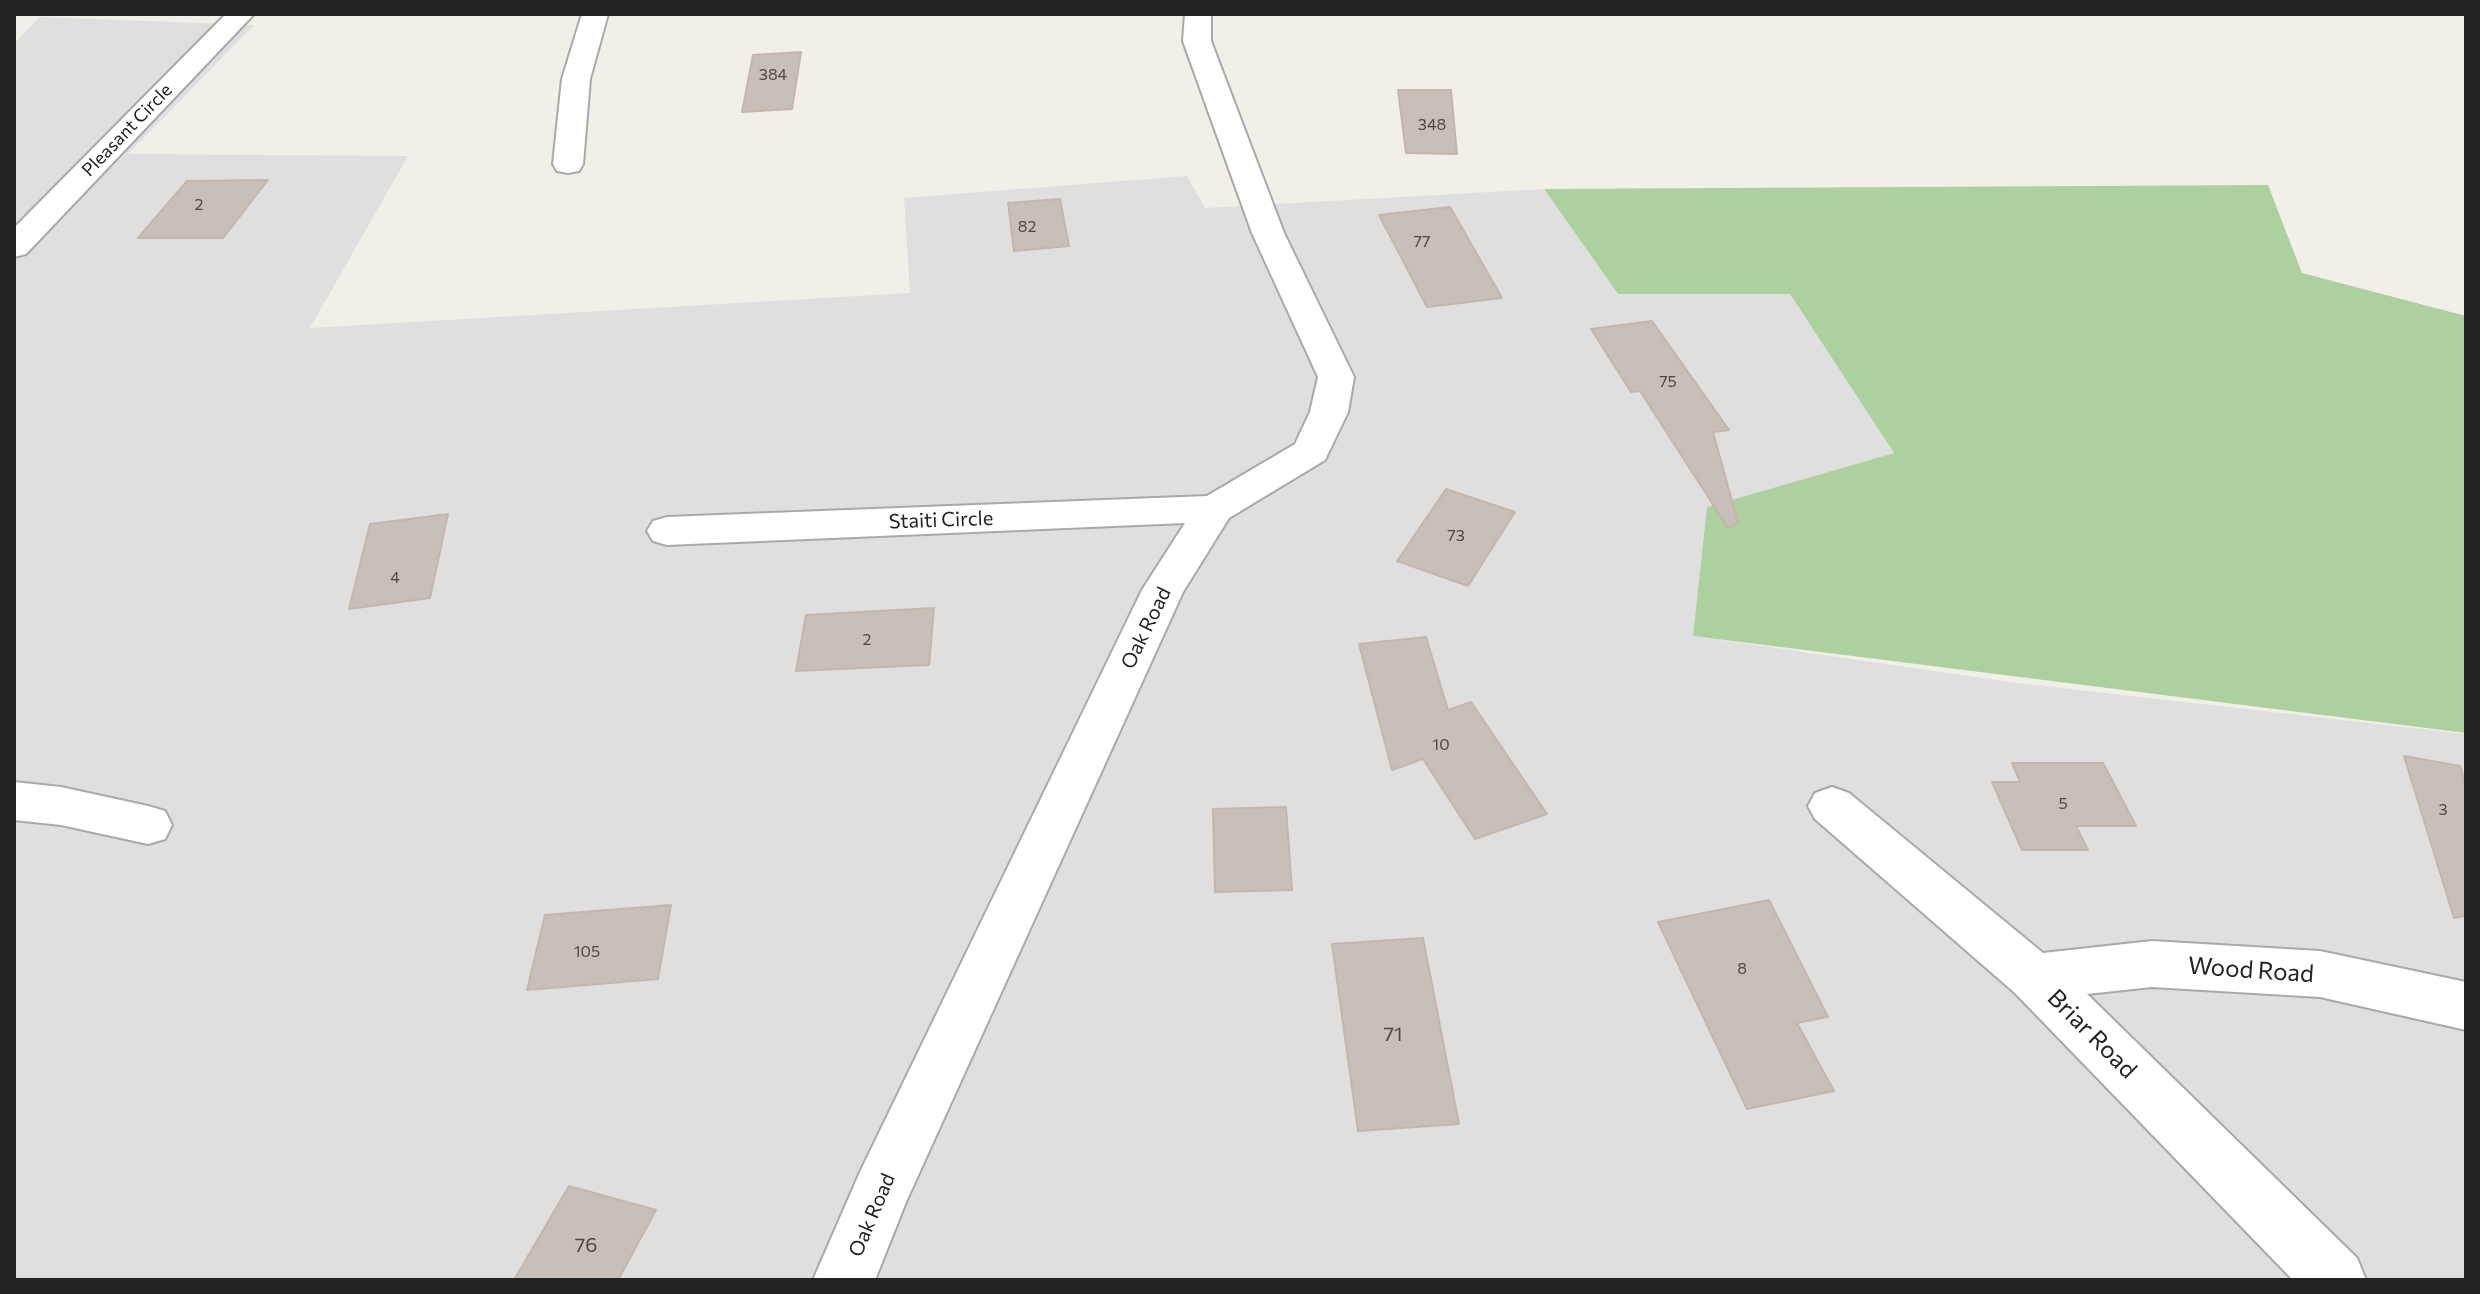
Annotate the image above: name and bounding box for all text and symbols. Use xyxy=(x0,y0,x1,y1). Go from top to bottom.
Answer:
house number: 384 xyxy=(759,65,787,85)
street label: Pleasant Circle xyxy=(77,79,177,181)
house number: 348 xyxy=(1418,115,1446,135)
house number: 2 xyxy=(195,195,203,215)
house number: 82 xyxy=(1018,217,1036,237)
house number: 77 xyxy=(1414,232,1430,252)
house number: 75 xyxy=(1659,372,1677,392)
street label: Staiti Circle xyxy=(888,506,994,534)
house number: 73 xyxy=(1447,526,1465,546)
house number: 4 xyxy=(390,568,400,588)
street label: Oak Road xyxy=(1116,583,1176,673)
house number: 2 xyxy=(863,630,871,650)
house number: 10 xyxy=(1432,735,1450,755)
house number: 5 xyxy=(2058,794,2068,814)
house number: 3 xyxy=(2438,800,2448,820)
house number: 105 xyxy=(574,942,600,962)
street label: Wood Road xyxy=(2187,951,2315,989)
house number: 8 xyxy=(1737,959,1747,979)
street label: Briar Road xyxy=(2042,984,2142,1084)
house number: 71 xyxy=(1383,1022,1403,1046)
street label: Oak Road xyxy=(844,1170,900,1260)
house number: 76 xyxy=(575,1233,597,1257)

